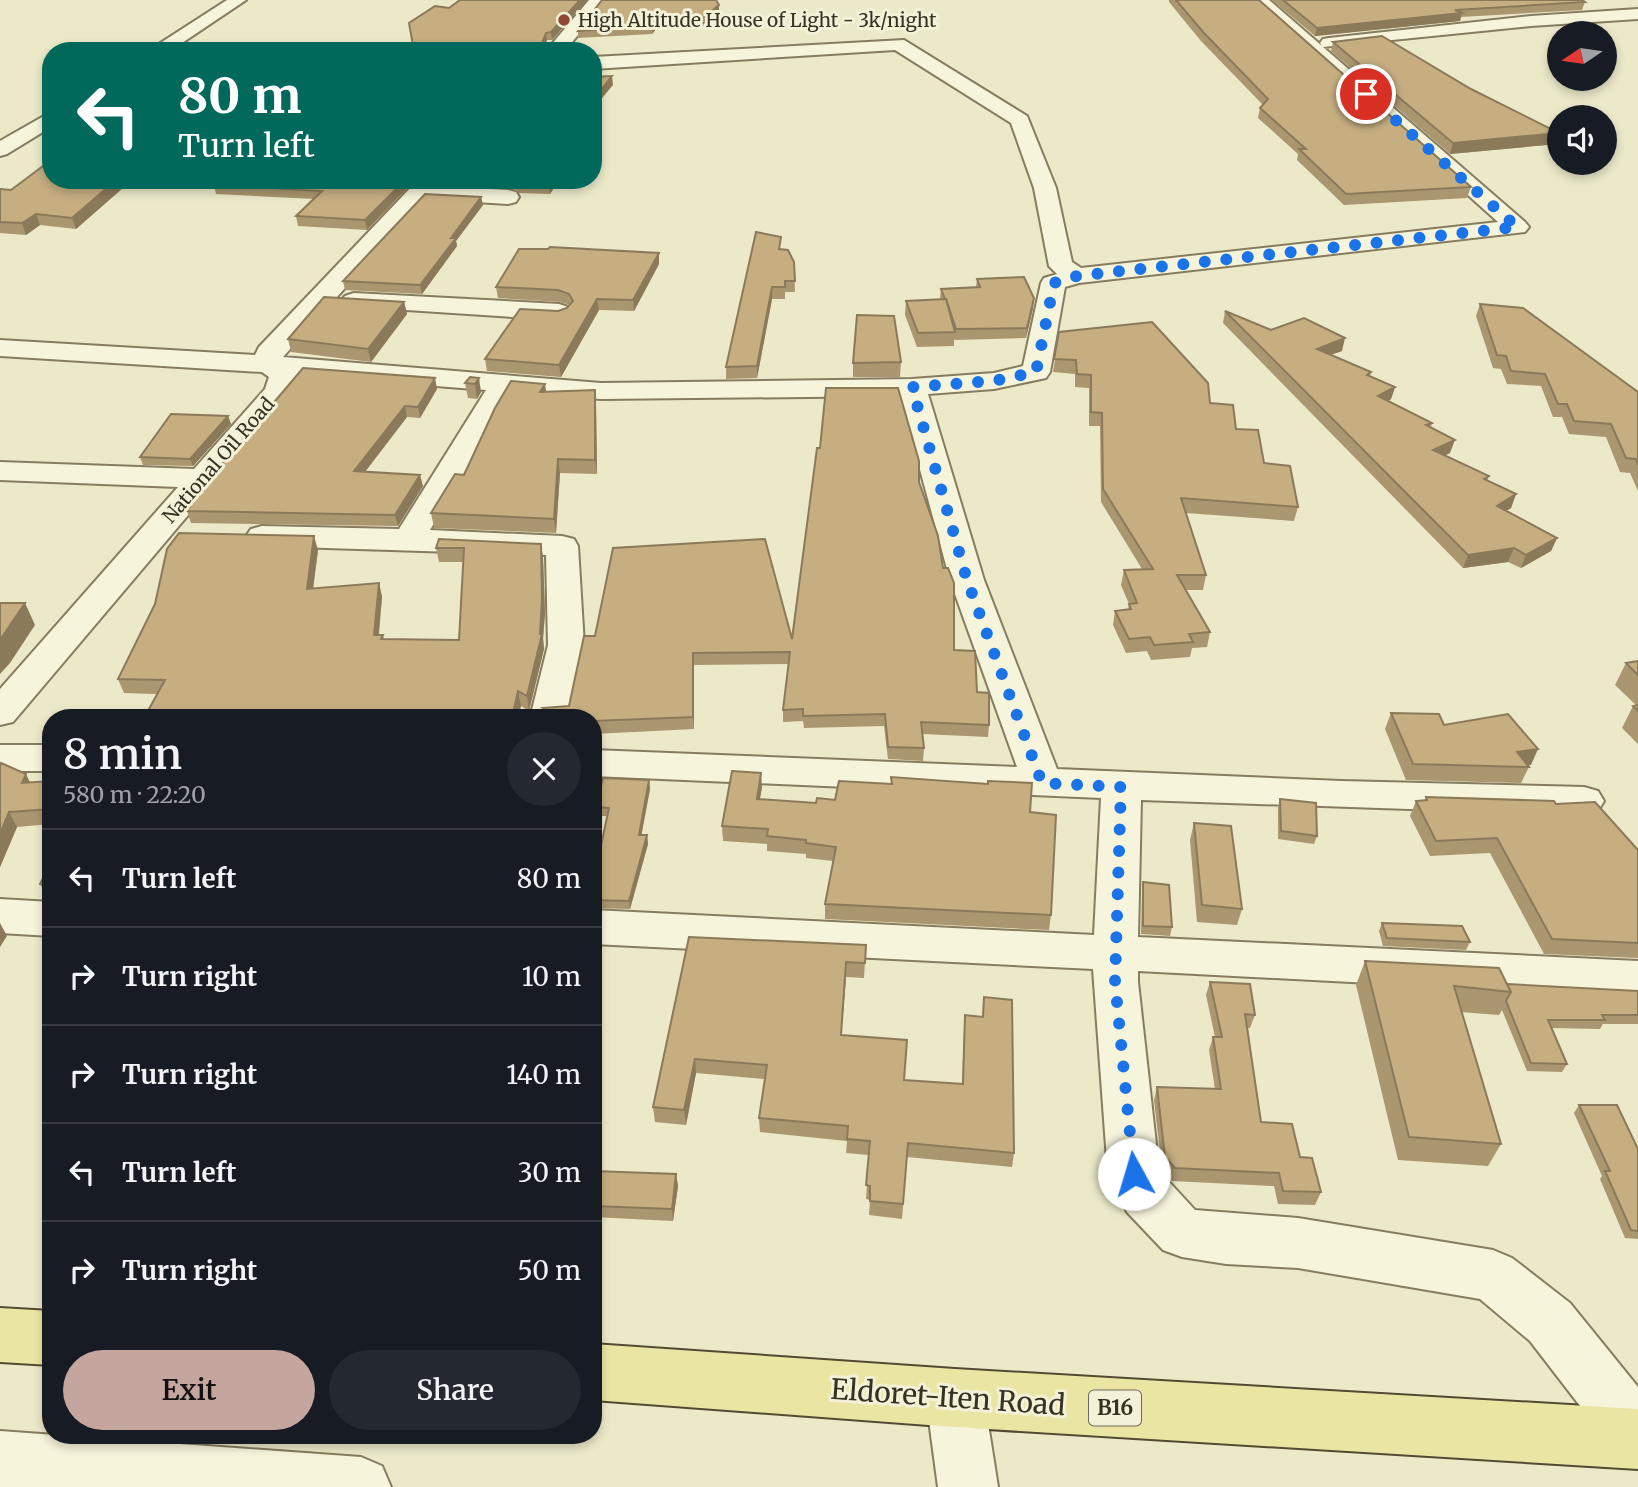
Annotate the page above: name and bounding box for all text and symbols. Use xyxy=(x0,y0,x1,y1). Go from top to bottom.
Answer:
place label: High Altitude House of Light - 3k/night xyxy=(578,8,937,32)
marker: High Altitude House of Light - 3k/night xyxy=(556,12,572,28)
north arrow xyxy=(1547,21,1617,91)
map controls xyxy=(1547,21,1617,175)
pin xyxy=(1336,64,1396,124)
text: 80 m xyxy=(178,65,301,126)
icon: left xyxy=(63,70,154,161)
icon: arrive xyxy=(1347,75,1385,113)
button: sound xyxy=(1547,105,1617,175)
text: Turn left xyxy=(178,126,315,166)
street label: National Oil Road xyxy=(157,392,279,528)
text: 8 min xyxy=(63,728,182,780)
button: close xyxy=(507,732,581,806)
text: 580 m · 22:20 xyxy=(63,780,206,809)
icon: left xyxy=(63,859,101,897)
text: Turn left xyxy=(122,862,236,895)
text: 80 m xyxy=(517,862,581,895)
icon: right xyxy=(63,957,101,995)
text: Turn right xyxy=(122,960,257,993)
text: 10 m xyxy=(522,960,581,993)
icon: right xyxy=(63,1055,101,1093)
text: Turn right xyxy=(122,1058,257,1091)
text: 140 m xyxy=(506,1058,581,1091)
position arrow xyxy=(1097,1137,1171,1211)
icon: left xyxy=(63,1153,101,1191)
text: Turn left xyxy=(122,1156,236,1189)
text: 30 m xyxy=(518,1156,581,1189)
icon: right xyxy=(63,1251,101,1289)
text: Turn right xyxy=(122,1254,257,1287)
text: 50 m xyxy=(517,1254,581,1287)
button: Exit xyxy=(63,1350,315,1430)
button: Share xyxy=(329,1350,581,1430)
street label: Eldoret-Iten Road xyxy=(830,1371,1067,1423)
road number: B16 xyxy=(1089,1390,1141,1426)

